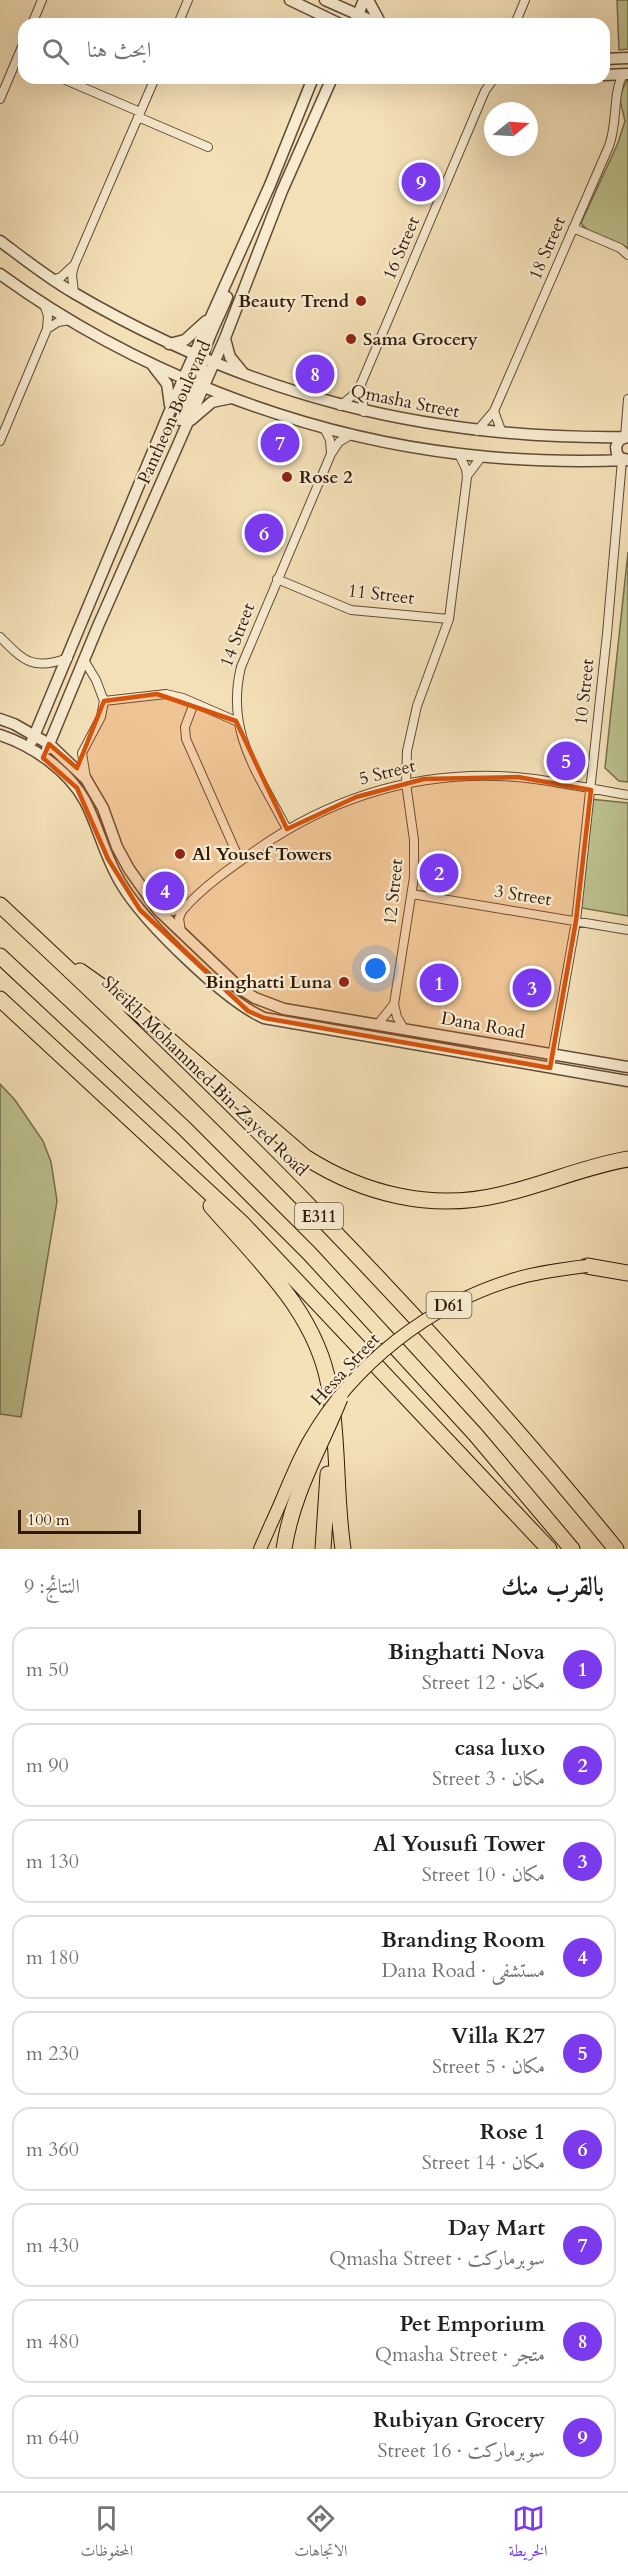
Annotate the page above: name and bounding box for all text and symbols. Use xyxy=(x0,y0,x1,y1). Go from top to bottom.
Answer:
search box xyxy=(18,18,610,84)
icon: search xyxy=(39,35,72,68)
text: ابحث هنا xyxy=(87,35,152,65)
north arrow xyxy=(484,102,538,156)
pin: 9 xyxy=(402,160,440,204)
street label: 16 Street xyxy=(377,212,426,284)
street label: 18 Street xyxy=(523,212,572,284)
place label: Beauty Trend xyxy=(238,289,350,314)
marker: Beauty Trend xyxy=(354,294,368,308)
place label: Sama Grocery xyxy=(363,327,478,352)
marker: Sama Grocery xyxy=(344,332,358,346)
street label: Pantheon Boulevard xyxy=(132,336,218,488)
pin: 8 xyxy=(296,352,334,397)
street label: Qmasha Street xyxy=(348,379,462,424)
pin: 7 xyxy=(260,420,300,466)
place label: Rose 2 xyxy=(299,465,352,490)
marker: Rose 2 xyxy=(280,470,294,484)
pin: 6 xyxy=(244,510,284,556)
street label: 11 Street xyxy=(346,578,416,611)
street label: 14 Street xyxy=(214,599,261,671)
street label: 10 Street xyxy=(569,657,600,726)
pin: 5 xyxy=(546,738,586,783)
street label: 5 Street xyxy=(356,753,418,792)
place label: Al Yousef Towers xyxy=(192,842,332,867)
marker: Al Yousef Towers xyxy=(173,847,187,861)
pin: 2 xyxy=(420,850,458,896)
street label: 12 Street xyxy=(378,857,409,926)
pin: 4 xyxy=(146,868,184,914)
street label: 3 Street xyxy=(493,879,554,912)
your location xyxy=(361,954,390,983)
pin: 1 xyxy=(420,960,458,1006)
pin: 3 xyxy=(512,966,552,1010)
place label: Binghatti Luna xyxy=(205,970,332,995)
street label: Sheikh Mohammed Bin Zayed Road xyxy=(96,971,314,1182)
marker: Binghatti Luna xyxy=(337,975,351,989)
street label: Dana Road xyxy=(439,1006,527,1045)
road number: E311 xyxy=(295,1203,343,1229)
road number: D61 xyxy=(426,1292,472,1318)
street label: Hessa Street xyxy=(305,1327,386,1411)
scale bar xyxy=(18,1507,141,1534)
text: 100 m xyxy=(27,1509,69,1531)
text: بالقرب منك xyxy=(501,1569,604,1604)
text: النتائج: 9 xyxy=(24,1573,80,1600)
text: Binghatti Nova xyxy=(388,1637,545,1667)
text: 50 m xyxy=(26,1656,69,1683)
text: 1 xyxy=(577,1656,588,1683)
text: مكان · 12 Street xyxy=(422,1669,545,1696)
text: casa luxo xyxy=(454,1733,545,1763)
text: 90 m xyxy=(26,1752,69,1779)
text: 2 xyxy=(577,1752,588,1779)
text: مكان · 3 Street xyxy=(432,1765,545,1792)
text: Al Yousufi Tower xyxy=(373,1829,545,1859)
text: 130 m xyxy=(26,1848,79,1875)
text: 3 xyxy=(577,1848,588,1875)
text: مكان · 10 Street xyxy=(422,1861,545,1888)
text: Branding Room xyxy=(381,1925,545,1955)
text: 180 m xyxy=(26,1944,79,1971)
text: 4 xyxy=(577,1944,588,1971)
text: مستشفى · Dana Road xyxy=(382,1957,545,1984)
text: Villa K27 xyxy=(451,2021,545,2051)
text: 230 m xyxy=(26,2040,79,2067)
text: 5 xyxy=(577,2040,588,2067)
text: مكان · 5 Street xyxy=(432,2053,545,2080)
text: Rose 1 xyxy=(480,2117,545,2147)
text: 360 m xyxy=(26,2136,79,2163)
text: 6 xyxy=(577,2136,588,2163)
text: مكان · 14 Street xyxy=(422,2149,545,2176)
text: Day Mart xyxy=(448,2213,545,2243)
text: 430 m xyxy=(26,2232,79,2259)
text: 7 xyxy=(577,2232,588,2259)
text: سوبرماركت · Qmasha Street xyxy=(329,2245,545,2272)
text: Pet Emporium xyxy=(400,2309,545,2339)
text: 480 m xyxy=(26,2328,79,2355)
text: 8 xyxy=(577,2328,588,2355)
text: متجر · Qmasha Street xyxy=(375,2341,545,2368)
text: Rubiyan Grocery xyxy=(373,2405,545,2435)
text: 640 m xyxy=(26,2424,79,2451)
text: 9 xyxy=(577,2424,588,2451)
text: سوبرماركت · 16 Street xyxy=(377,2437,545,2464)
tab: المحفوظات xyxy=(81,2502,133,2566)
tab: الاتجاهات xyxy=(294,2502,348,2566)
tab: الخريطة xyxy=(509,2502,548,2566)

